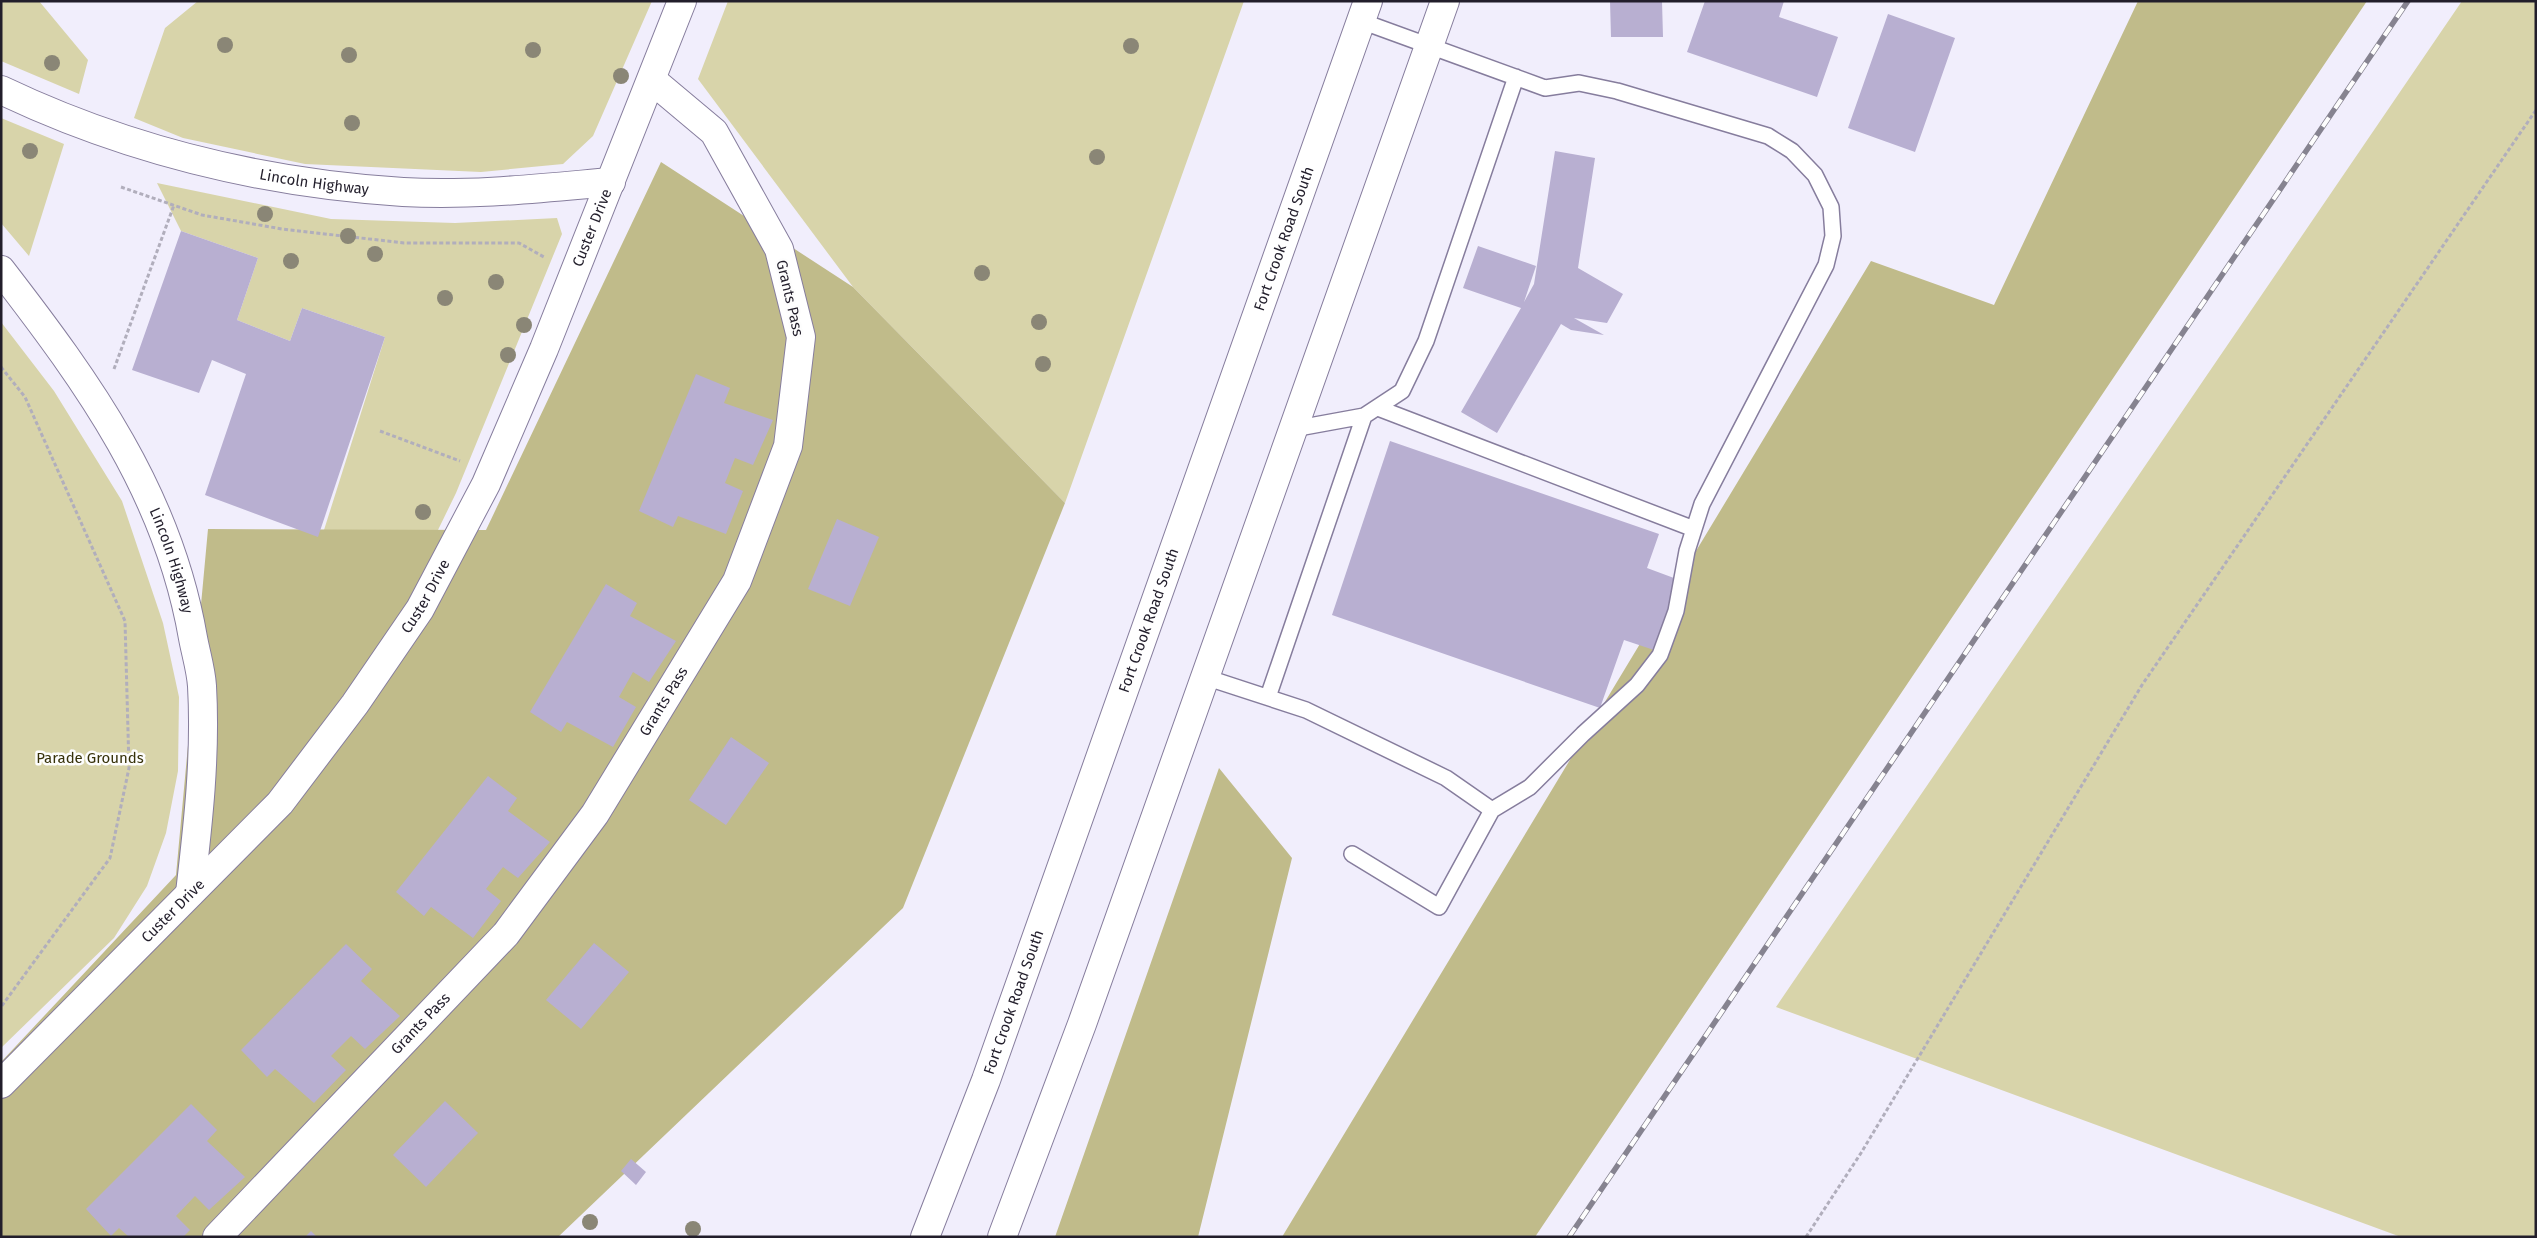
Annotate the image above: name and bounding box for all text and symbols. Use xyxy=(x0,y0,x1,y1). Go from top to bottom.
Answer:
street label: Fort Crook Road South xyxy=(1250,164,1318,313)
street label: Lincoln Highway xyxy=(258,165,370,198)
street label: Custer Drive xyxy=(569,186,616,269)
street label: Grants Pass xyxy=(772,258,808,338)
street label: Lincoln Highway xyxy=(146,505,197,616)
street label: Fort Crook Road South xyxy=(1115,546,1183,695)
street label: Custer Drive xyxy=(397,556,454,637)
street label: Grants Pass xyxy=(636,663,692,739)
park label: Parade Grounds xyxy=(36,749,144,767)
street label: Custer Drive xyxy=(138,875,208,946)
street label: Fort Crook Road South xyxy=(980,927,1047,1077)
street label: Grants Pass xyxy=(387,989,454,1058)

